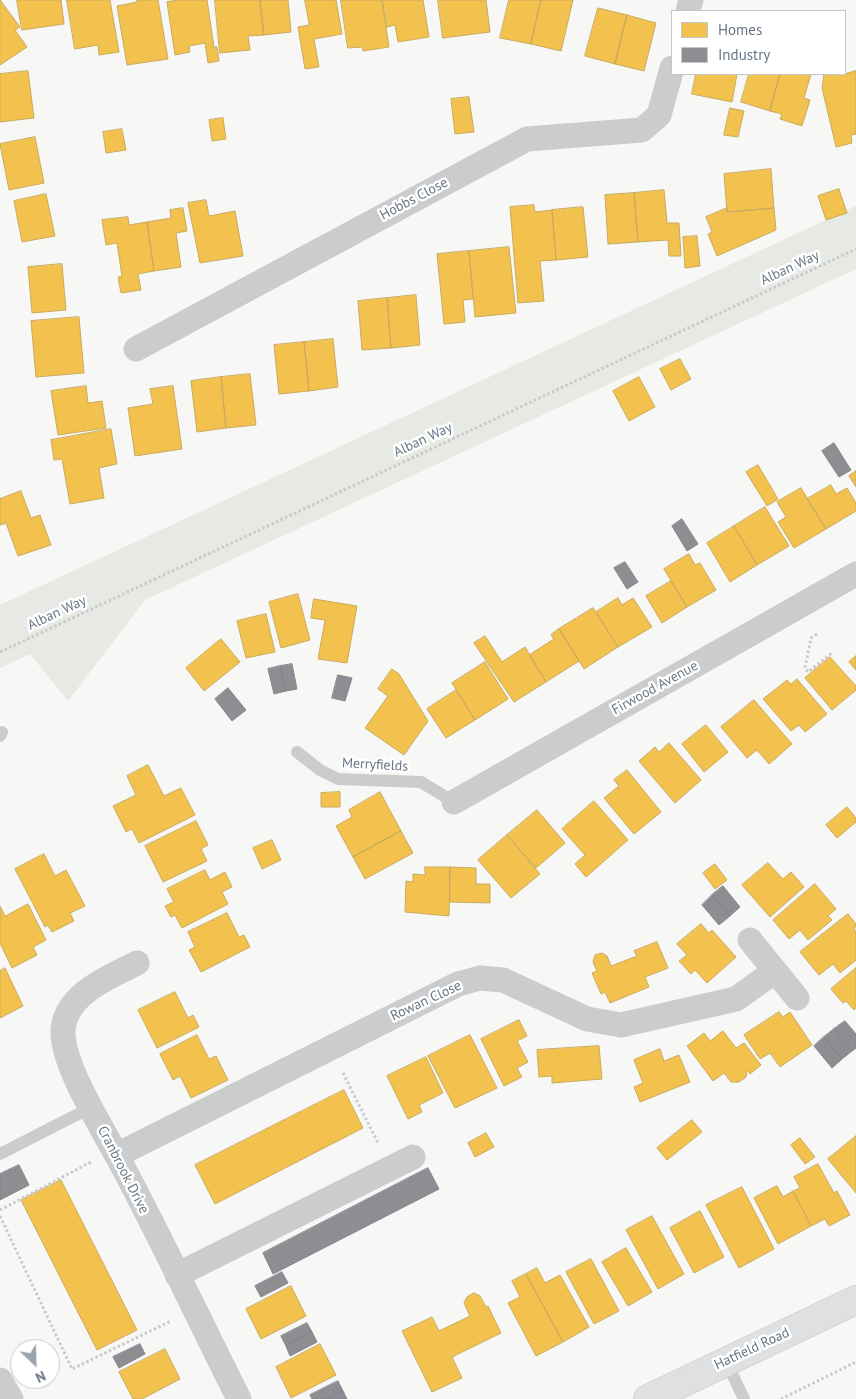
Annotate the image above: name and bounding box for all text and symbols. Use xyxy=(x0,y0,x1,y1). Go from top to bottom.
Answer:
legend xyxy=(671,10,846,75)
text: Homes xyxy=(718,20,762,39)
text: Industry xyxy=(718,45,770,64)
street label: Hobbs Close xyxy=(377,174,451,224)
street label: Alban Way xyxy=(758,247,822,289)
street label: Alban Way xyxy=(391,419,455,461)
street label: Alban Way xyxy=(25,592,89,634)
street label: Firwood Avenue xyxy=(609,657,701,719)
street label: Merryfields xyxy=(341,755,409,775)
street label: Rowan Close xyxy=(388,977,464,1025)
street label: Cranbrook Drive xyxy=(94,1123,152,1217)
street label: Hatfield Road xyxy=(712,1324,792,1374)
north arrow xyxy=(10,1339,60,1389)
text: N xyxy=(33,1367,49,1387)

